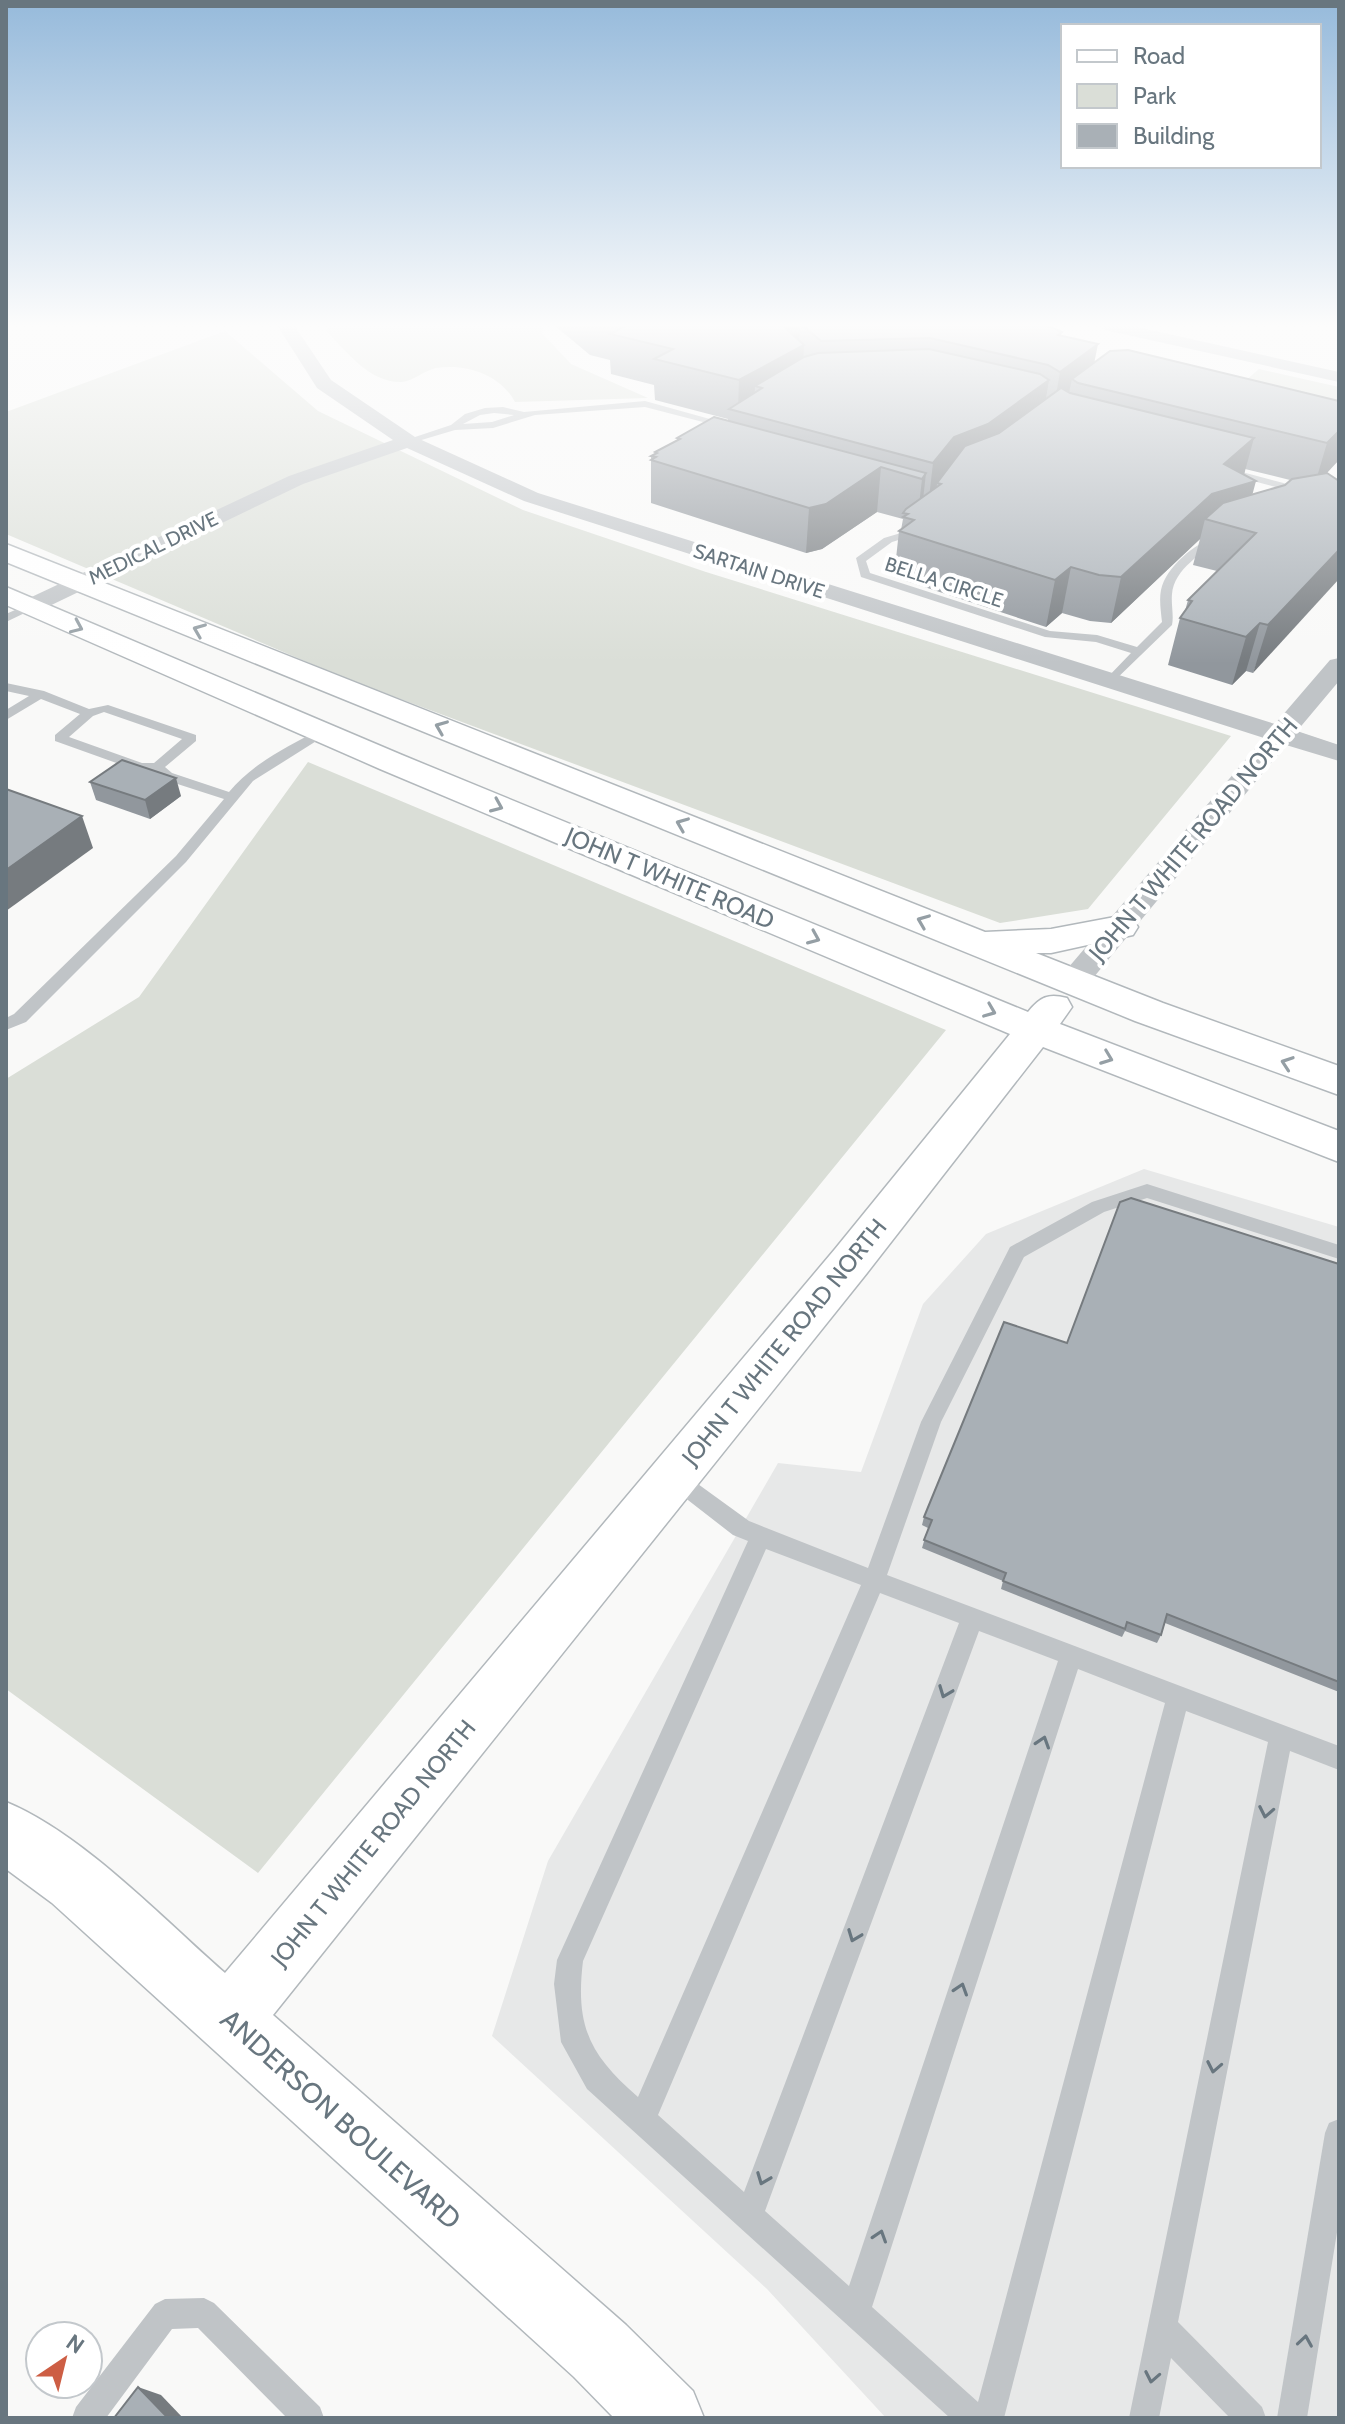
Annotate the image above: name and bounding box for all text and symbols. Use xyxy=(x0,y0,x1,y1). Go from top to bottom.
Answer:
legend xyxy=(1061,24,1321,168)
text: Road xyxy=(1133,41,1185,70)
text: Park xyxy=(1133,81,1176,110)
text: Building xyxy=(1133,121,1215,150)
street label: MEDICAL DRIVE xyxy=(84,506,222,590)
street label: SARTAIN DRIVE xyxy=(690,539,828,603)
street label: BELLA CIRCLE xyxy=(882,552,1006,612)
one-way arrow xyxy=(69,617,83,633)
one-way arrow xyxy=(193,624,207,640)
street label: JOHN T WHITE ROAD NORTH xyxy=(1082,711,1303,967)
one-way arrow xyxy=(435,721,449,737)
one-way arrow xyxy=(489,796,503,813)
one-way arrow xyxy=(676,818,690,834)
street label: JOHN T WHITE ROAD xyxy=(560,820,779,935)
one-way arrow xyxy=(917,915,931,931)
one-way arrow xyxy=(806,928,820,944)
one-way arrow xyxy=(982,1001,997,1017)
one-way arrow xyxy=(1099,1048,1113,1064)
one-way arrow xyxy=(1281,1057,1295,1073)
street label: JOHN T WHITE ROAD NORTH xyxy=(675,1213,892,1472)
one-way arrow xyxy=(938,1684,955,1698)
street label: JOHN T WHITE ROAD NORTH xyxy=(264,1714,481,1973)
one-way arrow xyxy=(1033,1736,1049,1750)
one-way arrow xyxy=(1258,1806,1275,1819)
one-way arrow xyxy=(847,1928,864,1942)
one-way arrow xyxy=(952,1983,968,1997)
street label: ANDERSON BOULEVARD xyxy=(214,2002,468,2236)
one-way arrow xyxy=(1207,2061,1224,2074)
one-way arrow xyxy=(756,2171,773,2185)
one-way arrow xyxy=(871,2230,887,2244)
north arrow xyxy=(24,2320,104,2400)
text: N xyxy=(61,2329,89,2360)
one-way arrow xyxy=(1296,2334,1313,2348)
one-way arrow xyxy=(1144,2370,1161,2383)

